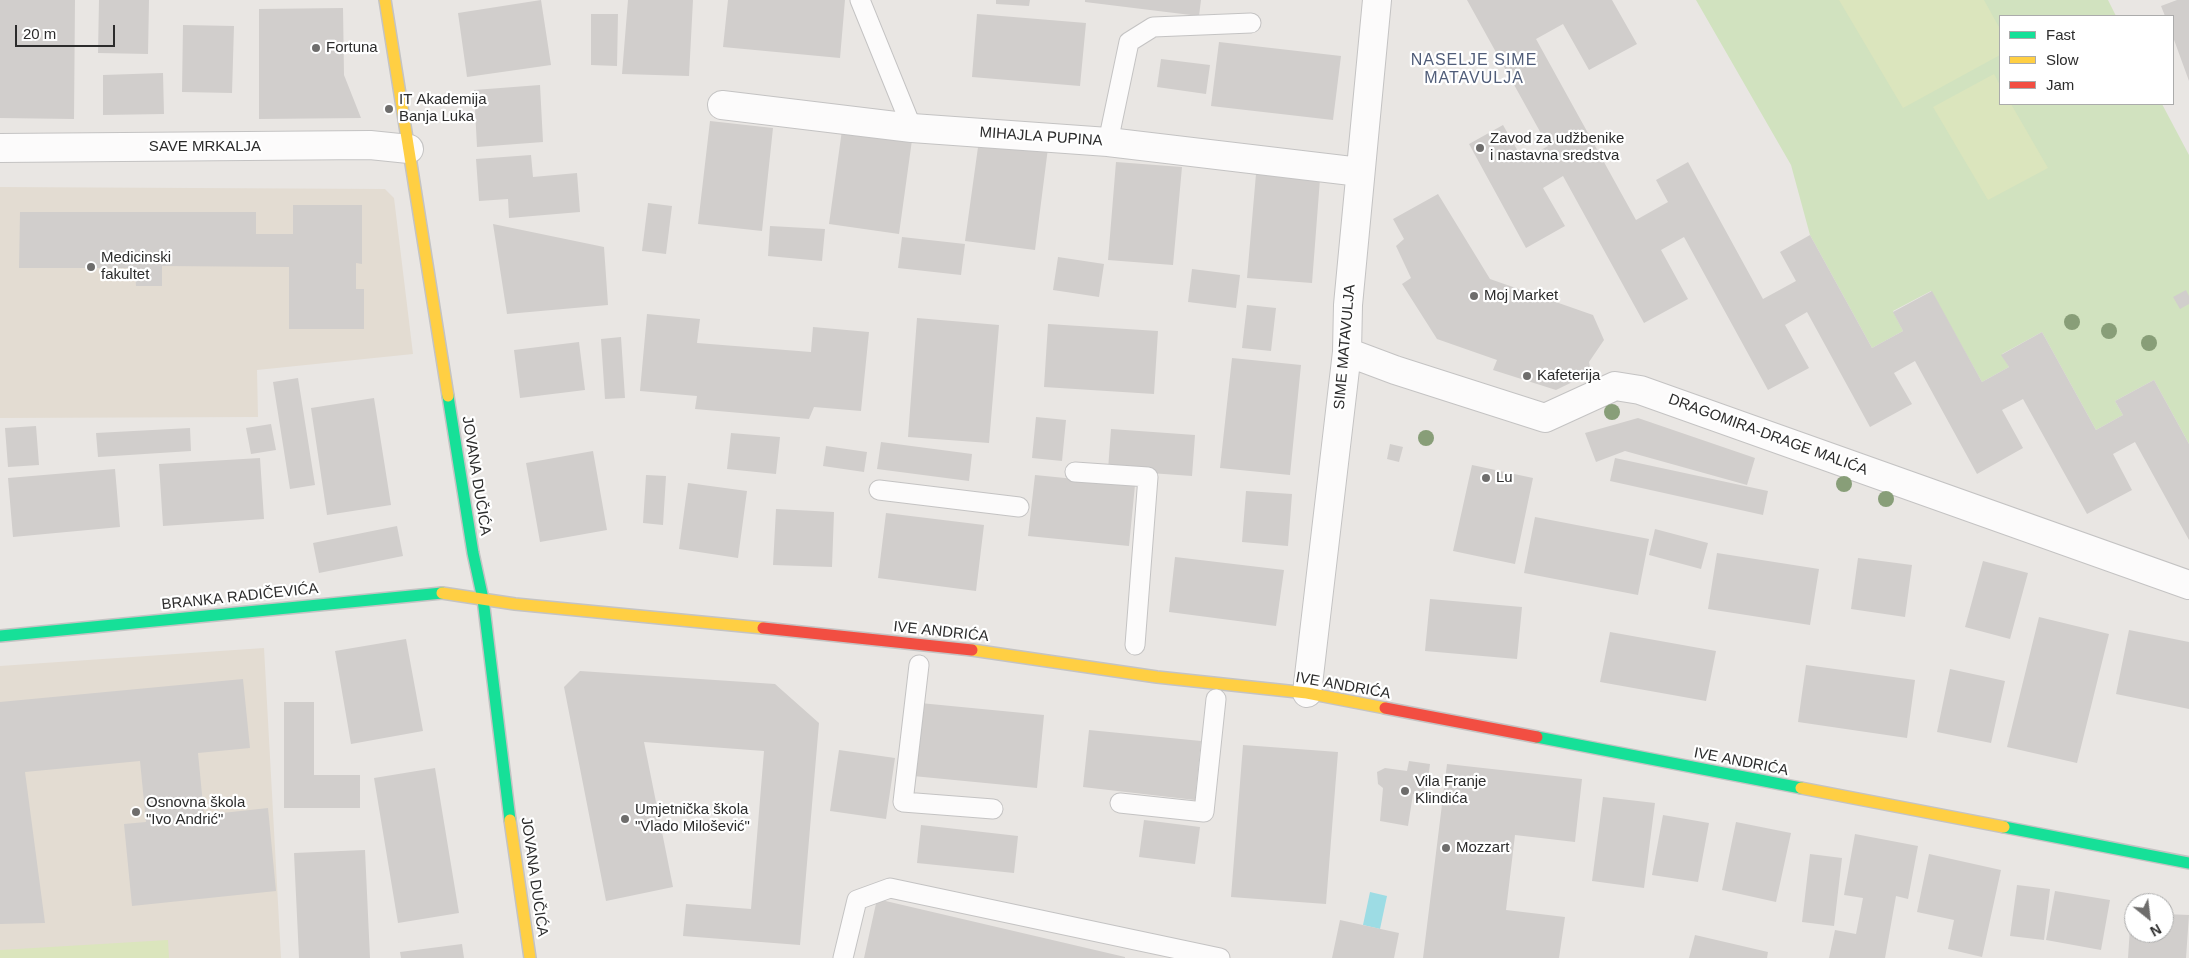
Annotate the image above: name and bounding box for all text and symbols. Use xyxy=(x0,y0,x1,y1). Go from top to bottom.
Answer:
scale bar xyxy=(18,15,118,47)
legend xyxy=(1999,15,2174,105)
text: 20 m xyxy=(23,25,56,42)
text: Fast xyxy=(2046,26,2075,43)
place label: Fortuna xyxy=(326,39,378,57)
marker: Fortuna xyxy=(310,42,322,54)
district label: NASELJE SIME MATAVULJA xyxy=(1409,51,1539,89)
text: Slow xyxy=(2046,51,2079,68)
text: Jam xyxy=(2046,76,2074,93)
place label: IT Akademija Banja Luka xyxy=(399,91,487,126)
marker: IT Akademija Banja Luka xyxy=(383,103,395,115)
street label: MIHAJLA PUPINA xyxy=(979,124,1103,150)
place label: Zavod za udžbenike i nastavna sredstva xyxy=(1490,130,1624,165)
street label: SAVE MRKALJA xyxy=(149,138,261,156)
marker: Zavod za udžbenike i nastavna sredstva xyxy=(1474,142,1486,154)
place label: Medicinski fakultet xyxy=(101,249,171,284)
marker: Medicinski fakultet xyxy=(85,261,97,273)
street label: SIME MATAVULJA xyxy=(1331,284,1359,410)
place label: Moj Market xyxy=(1484,287,1558,305)
marker: Moj Market xyxy=(1468,290,1480,302)
place label: Kafeterija xyxy=(1537,367,1600,385)
marker: Kafeterija xyxy=(1521,370,1533,382)
street label: DRAGOMIRA-DRAGE MALIĆA xyxy=(1666,390,1870,480)
street label: JOVANA DUČIĆA xyxy=(458,415,494,537)
place label: Lu xyxy=(1496,469,1513,487)
marker: Lu xyxy=(1480,472,1492,484)
street label: BRANKA RADIČEVIĆA xyxy=(161,580,319,614)
street label: IVE ANDRIĆA xyxy=(892,618,990,646)
street label: IVE ANDRIĆA xyxy=(1294,669,1392,703)
street label: IVE ANDRIĆA xyxy=(1692,744,1790,780)
place label: Vila Franje Klindića xyxy=(1415,773,1486,808)
marker: Vila Franje Klindića xyxy=(1399,785,1411,797)
place label: Osnovna škola "Ivo Andrić" xyxy=(146,794,245,829)
place label: Umjetnička škola "Vlado Milošević" xyxy=(635,801,750,836)
marker: Osnovna škola "Ivo Andrić" xyxy=(130,806,142,818)
marker: Umjetnička škola "Vlado Milošević" xyxy=(619,813,631,825)
street label: JOVANA DUČIĆA xyxy=(517,816,551,938)
place label: Mozzart xyxy=(1456,839,1509,857)
marker: Mozzart xyxy=(1440,842,1452,854)
north arrow xyxy=(2124,893,2174,943)
text: N xyxy=(2147,921,2164,940)

